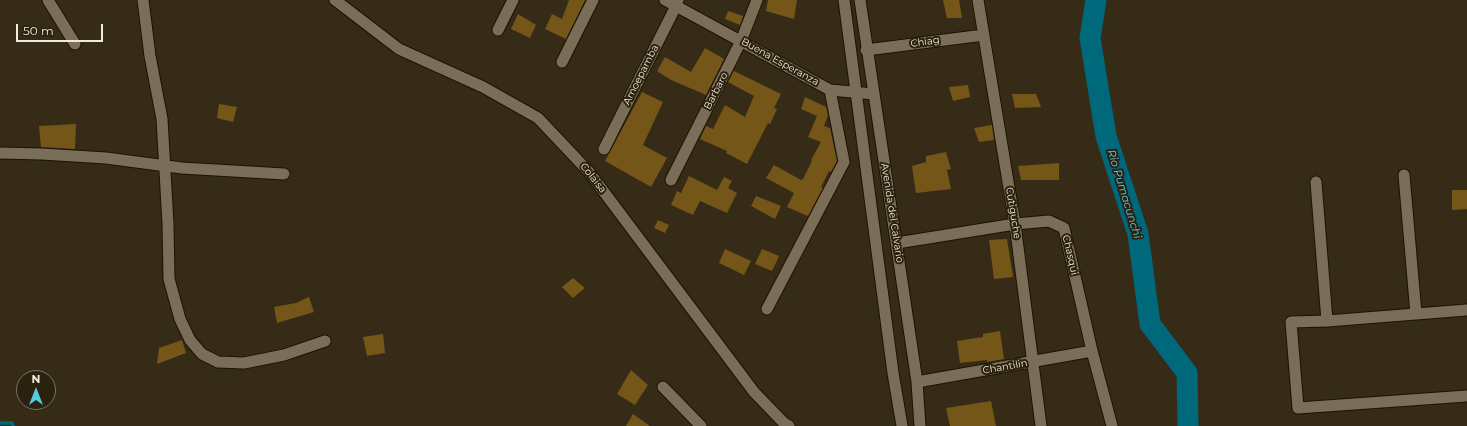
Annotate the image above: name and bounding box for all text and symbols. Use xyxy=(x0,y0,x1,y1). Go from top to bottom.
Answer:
scale bar xyxy=(18,16,105,42)
text: 50 m xyxy=(23,23,54,38)
street label: Chiag xyxy=(910,34,940,50)
street label: Buena Esperanza xyxy=(739,36,821,88)
street label: Amoepamba xyxy=(621,43,661,107)
street label: Barbaro xyxy=(702,70,730,112)
water label: Rio Pumacunchi xyxy=(1104,148,1144,240)
street label: Colaisa xyxy=(577,161,609,195)
street label: Avenida del Calvario xyxy=(878,162,906,264)
street label: Cutiguche xyxy=(1003,186,1023,240)
street label: Chasqui xyxy=(1060,234,1080,276)
street label: Chantilin xyxy=(982,357,1028,377)
north arrow xyxy=(16,370,56,410)
text: N xyxy=(32,372,40,386)

